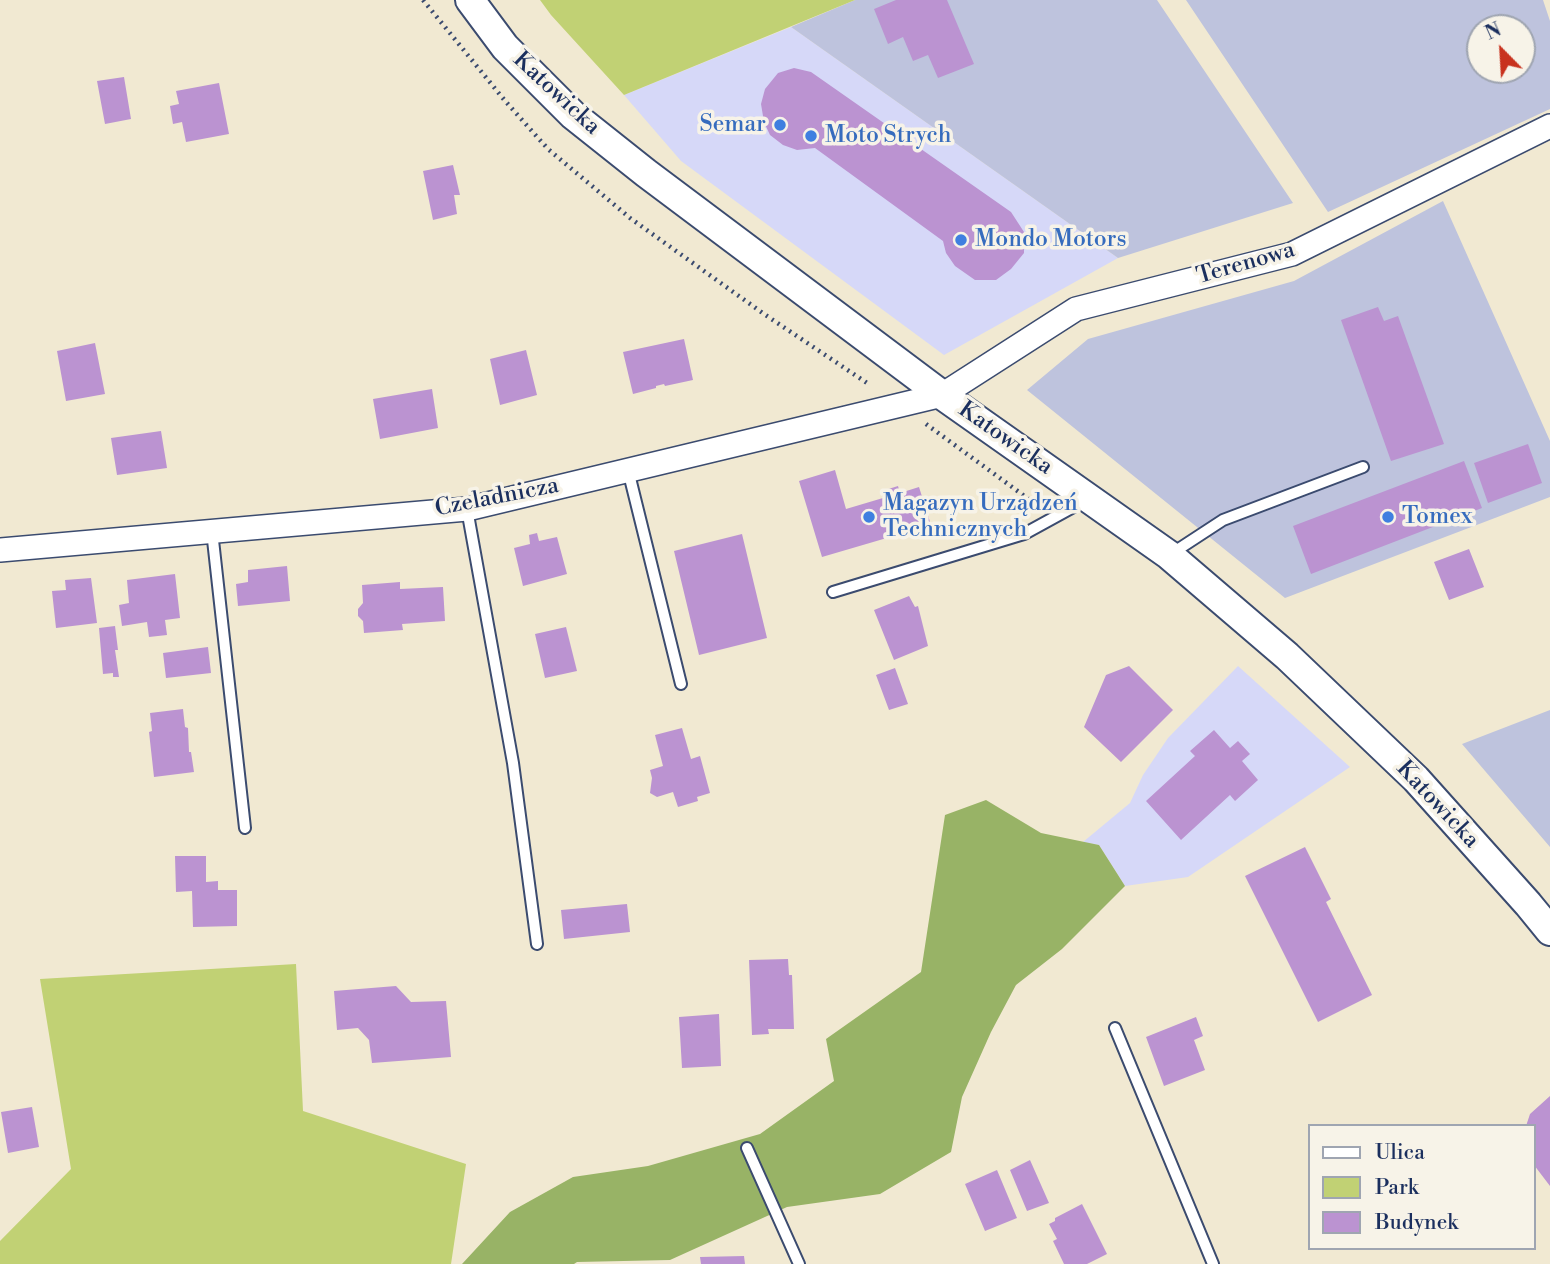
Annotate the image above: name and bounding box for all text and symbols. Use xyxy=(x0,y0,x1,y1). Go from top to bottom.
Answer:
north arrow xyxy=(1466,14,1536,84)
text: N xyxy=(1482,18,1505,46)
street label: Katowicka xyxy=(507,47,605,141)
place label: Semar xyxy=(699,111,766,139)
marker: Semar xyxy=(772,117,788,133)
place label: Moto Strych xyxy=(825,122,951,150)
marker: Moto Strych xyxy=(803,128,819,144)
place label: Mondo Motors xyxy=(975,226,1127,254)
marker: Mondo Motors xyxy=(953,232,969,248)
street label: Terenowa xyxy=(1194,237,1298,291)
street label: Katowicka xyxy=(952,396,1058,482)
street label: Czeladnicza xyxy=(433,472,561,524)
place label: Magazyn Urządzeń Technicznych xyxy=(883,490,1078,544)
place label: Tomex xyxy=(1402,503,1472,531)
marker: Magazyn Urządzeń Technicznych xyxy=(861,509,877,525)
marker: Tomex xyxy=(1380,509,1396,525)
street label: Katowicka xyxy=(1390,756,1484,854)
legend xyxy=(1308,1124,1536,1250)
text: Ulica xyxy=(1375,1140,1425,1166)
text: Park xyxy=(1375,1175,1419,1201)
text: Budynek xyxy=(1375,1210,1458,1236)

